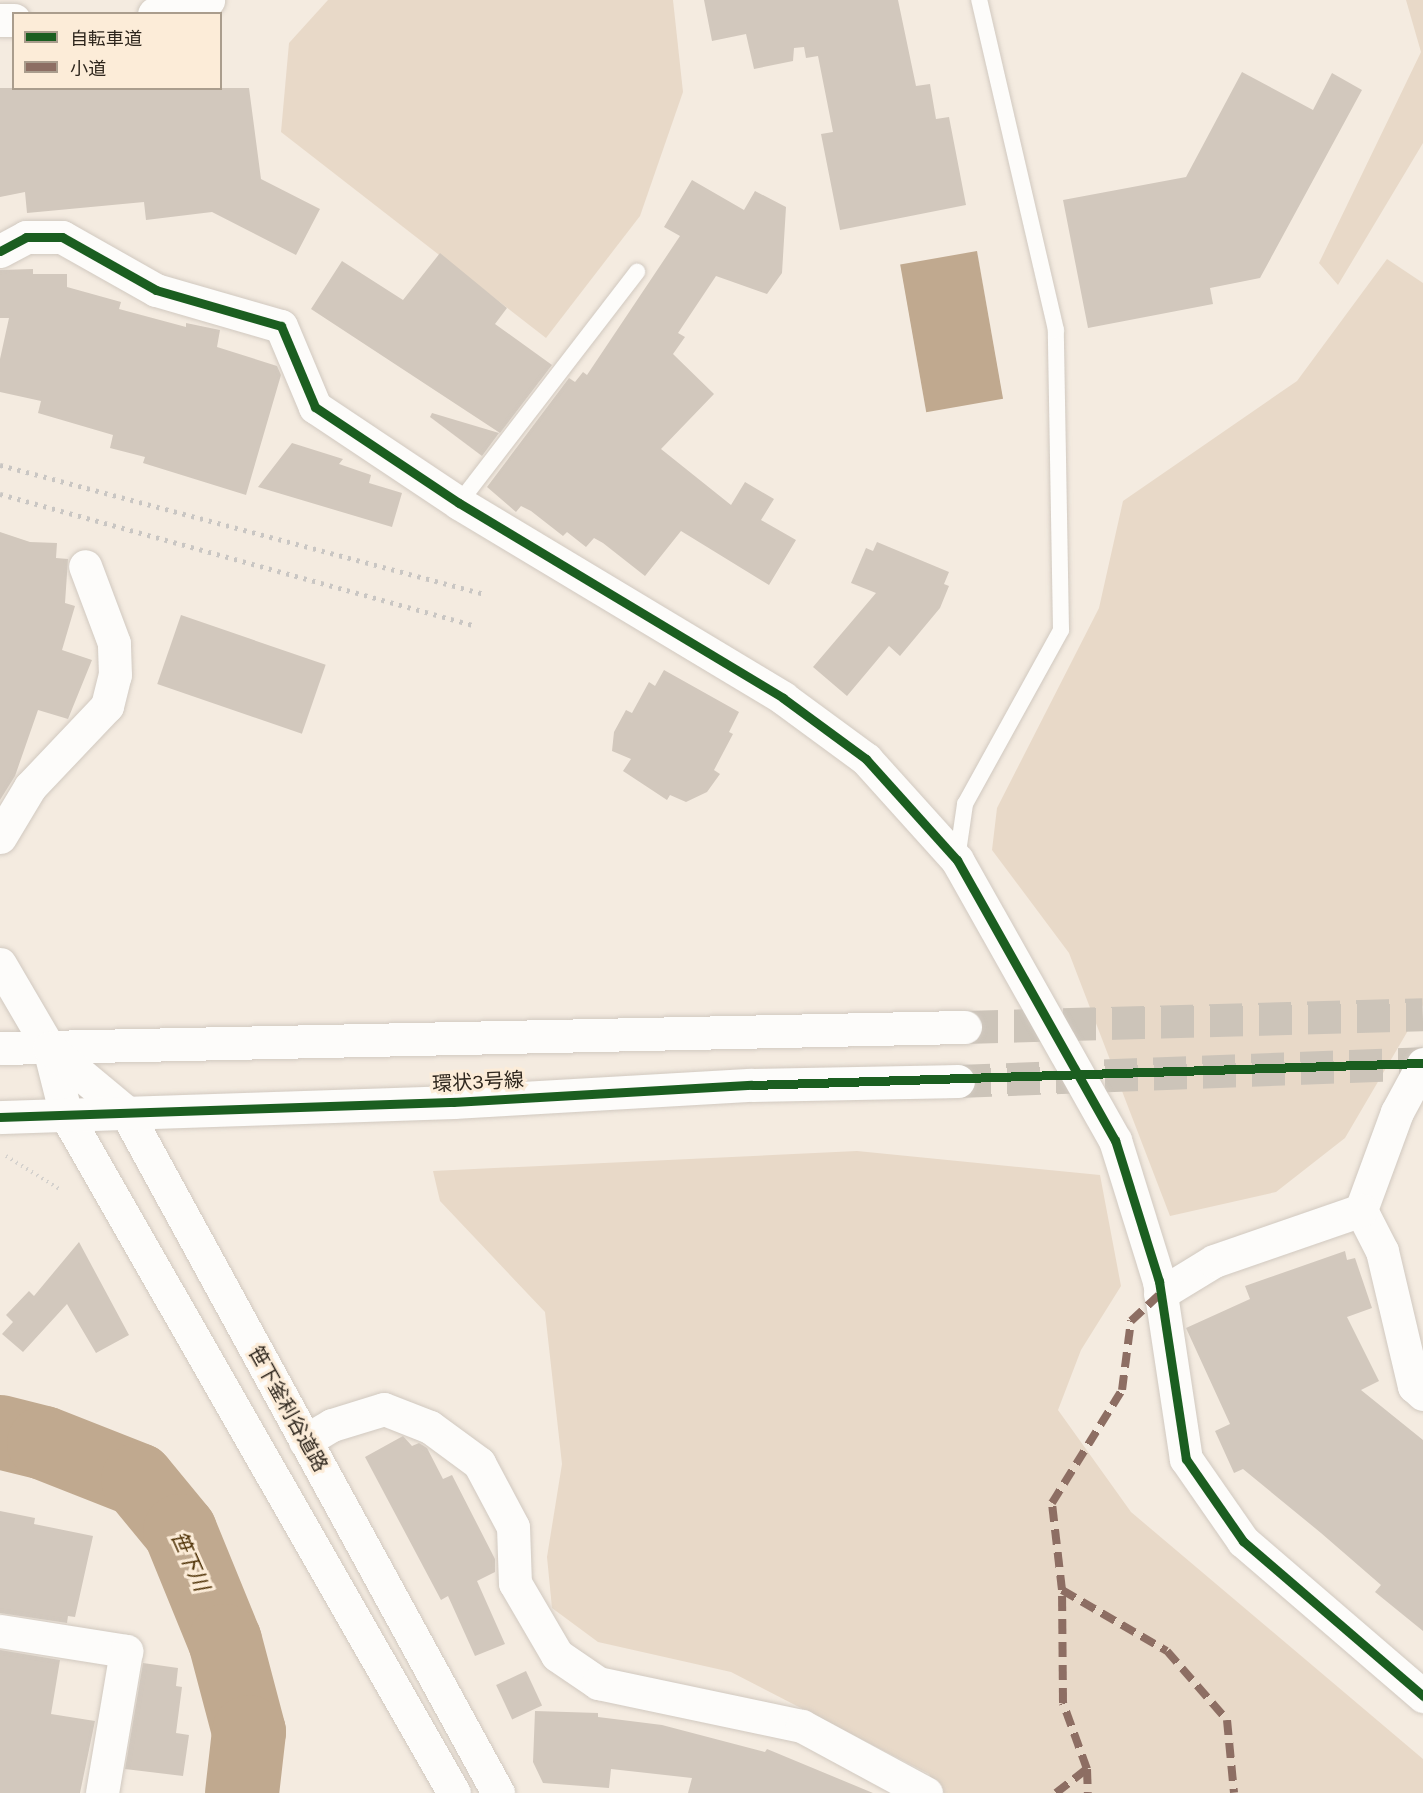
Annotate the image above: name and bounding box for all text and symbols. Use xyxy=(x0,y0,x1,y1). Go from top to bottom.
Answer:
legend xyxy=(12,12,222,90)
text: 自転車道 xyxy=(70,28,142,50)
text: 小道 xyxy=(70,58,106,80)
street label: 環状3号線 xyxy=(432,1068,524,1096)
street label: 笹下釜利谷道路 xyxy=(244,1342,332,1476)
water label: 笹下川 xyxy=(166,1527,214,1595)

